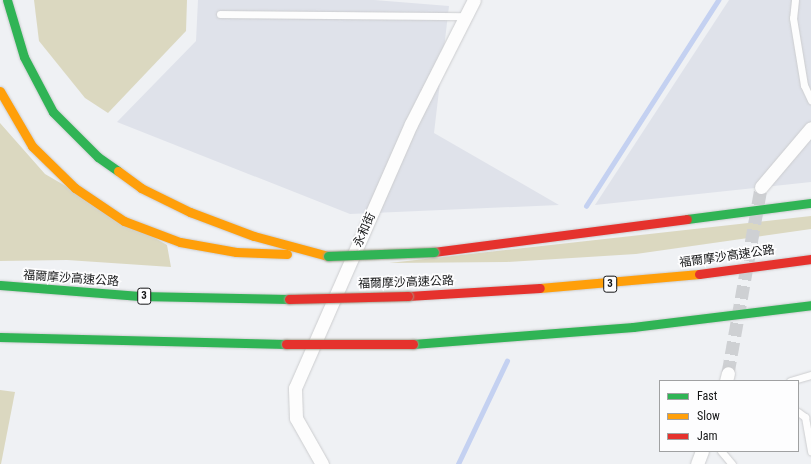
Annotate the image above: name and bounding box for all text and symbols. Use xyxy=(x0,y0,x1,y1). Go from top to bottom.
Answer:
street label: 永和街 xyxy=(351,211,379,249)
street label: 福爾摩沙高速公路 xyxy=(678,243,776,271)
street label: 福爾摩沙高速公路 xyxy=(23,268,119,290)
street label: 福爾摩沙高速公路 xyxy=(358,274,454,292)
road number: 3 xyxy=(603,275,617,293)
road number: 3 xyxy=(137,287,151,305)
legend xyxy=(659,380,799,452)
text: Fast xyxy=(697,389,717,403)
text: Slow xyxy=(697,409,720,423)
text: Jam xyxy=(697,429,718,443)

